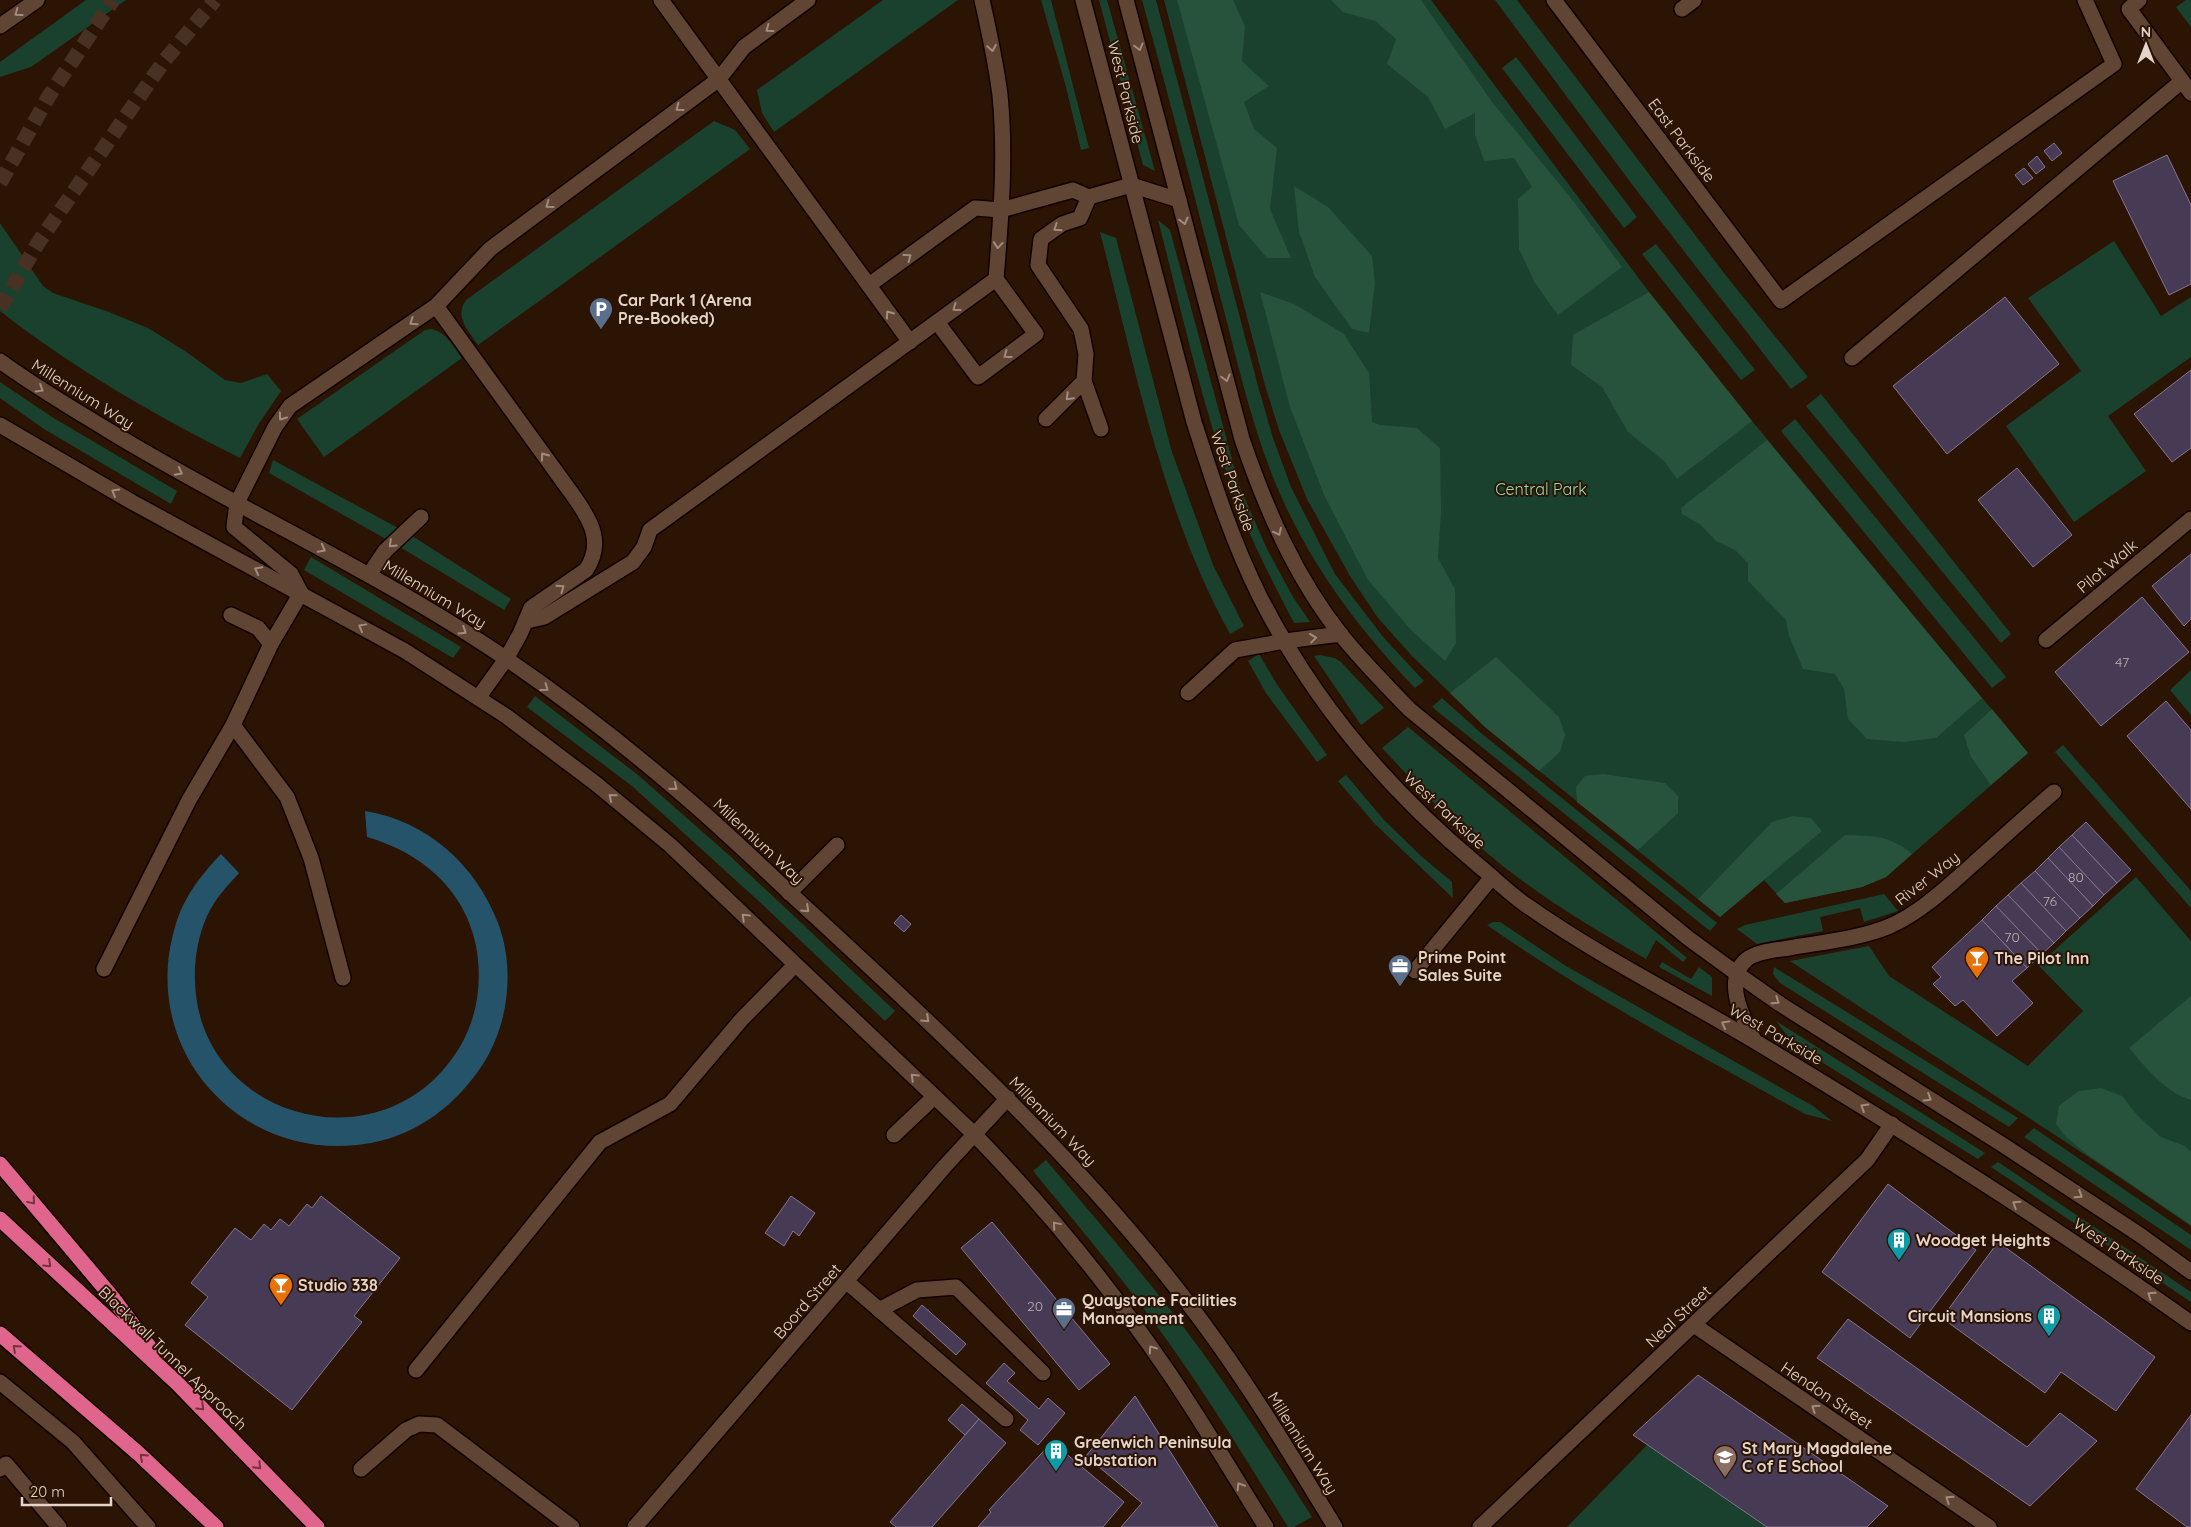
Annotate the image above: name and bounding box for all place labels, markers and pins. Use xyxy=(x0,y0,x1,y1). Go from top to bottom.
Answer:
place label: Car Park 1 (Arena Pre-Booked) xyxy=(618,290,752,328)
parking icon: Car Park 1 (Arena Pre-Booked) xyxy=(588,296,614,330)
bar icon: The Pilot Inn xyxy=(1964,945,1990,979)
place label: Prime Point Sales Suite xyxy=(1418,947,1506,985)
place label: The Pilot Inn xyxy=(1994,948,2089,968)
office icon: Prime Point Sales Suite xyxy=(1387,953,1413,987)
building icon: Woodget Heights xyxy=(1886,1227,1912,1261)
place label: Woodget Heights xyxy=(1916,1230,2050,1250)
bar icon: Studio 338 xyxy=(268,1272,294,1306)
place label: Studio 338 xyxy=(298,1275,378,1295)
place label: Quaystone Facilities Management xyxy=(1082,1290,1237,1328)
office icon: Quaystone Facilities Management xyxy=(1051,1296,1077,1330)
building icon: Circuit Mansions xyxy=(2036,1303,2062,1337)
place label: Circuit Mansions xyxy=(1908,1306,2032,1326)
place label: Greenwich Peninsula Substation xyxy=(1074,1432,1232,1470)
building icon: Greenwich Peninsula Substation xyxy=(1043,1438,1069,1472)
place label: St Mary Magdalene C of E School xyxy=(1742,1438,1892,1476)
school or university icon: St Mary Magdalene C of E School xyxy=(1712,1444,1738,1478)

